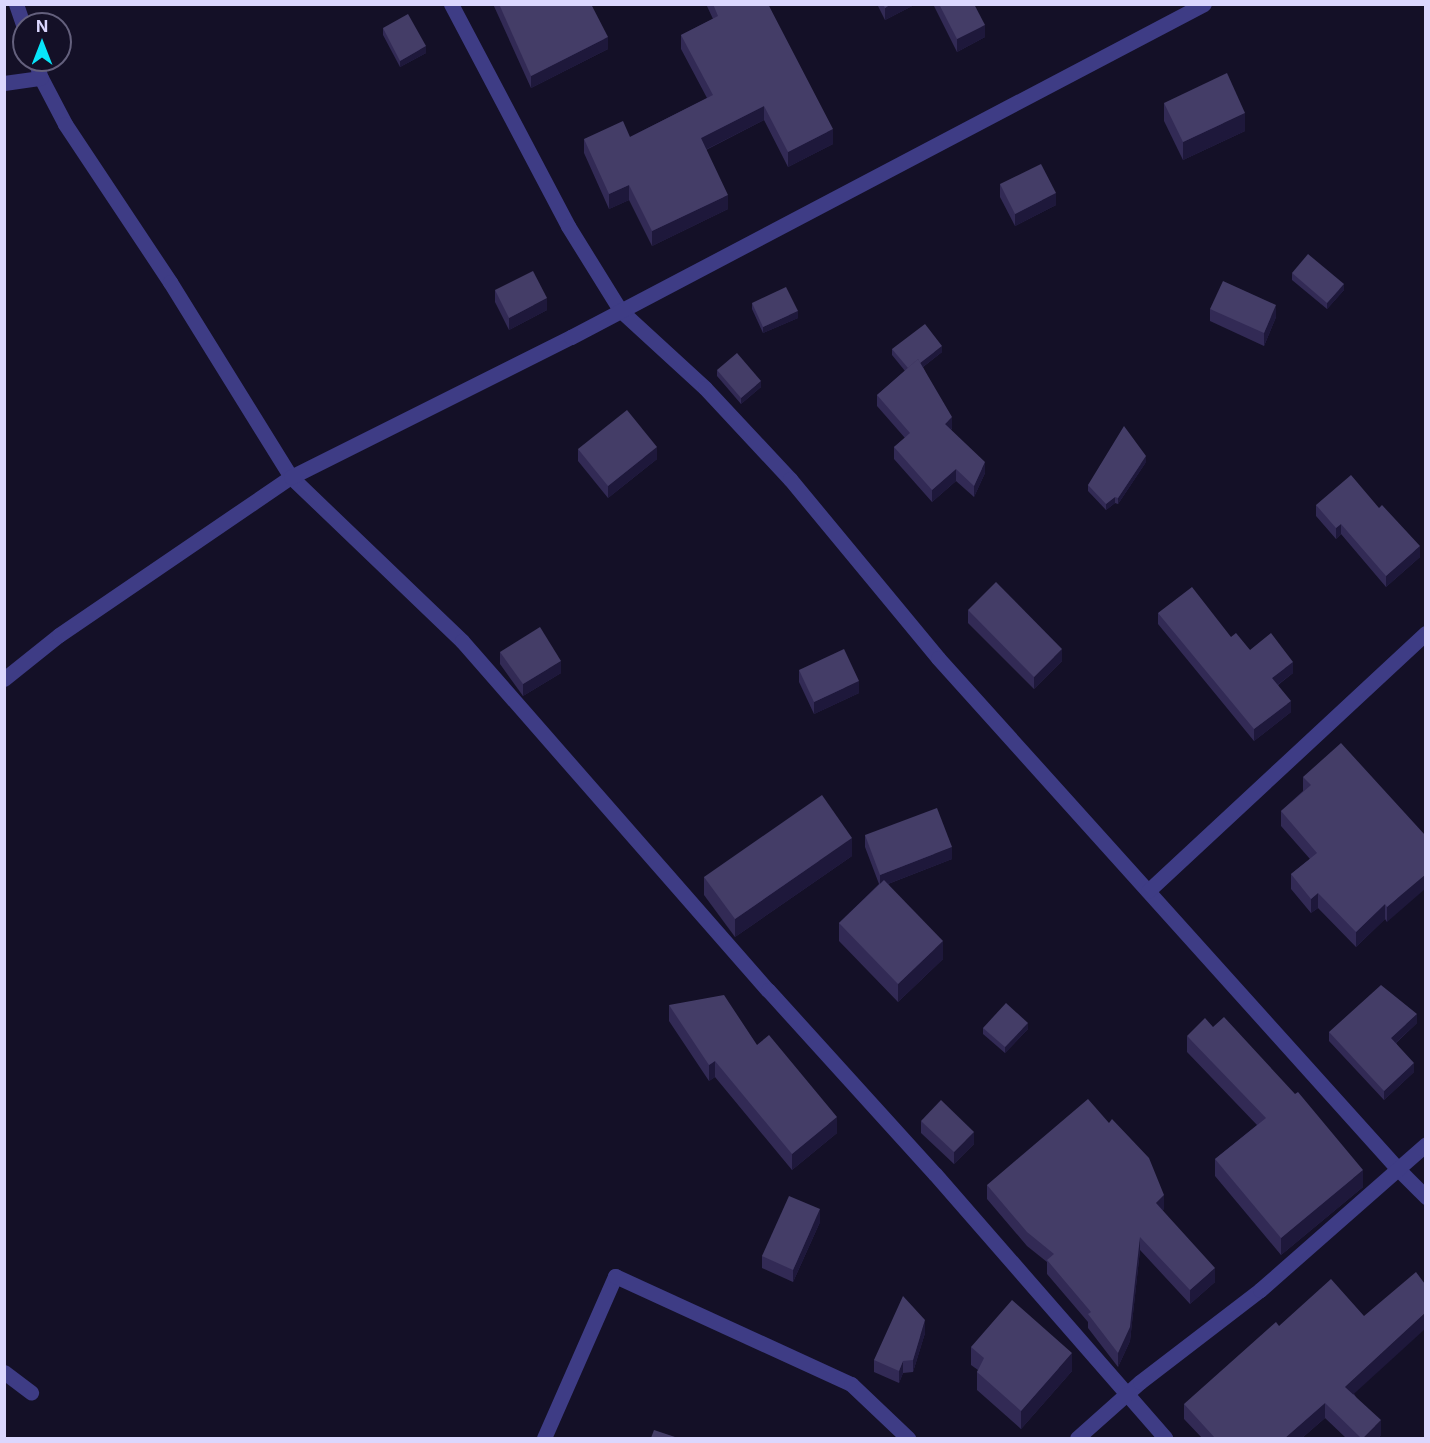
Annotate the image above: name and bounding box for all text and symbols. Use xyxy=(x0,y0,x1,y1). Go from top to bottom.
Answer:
north arrow xyxy=(12,12,72,72)
text: N xyxy=(36,16,48,36)

